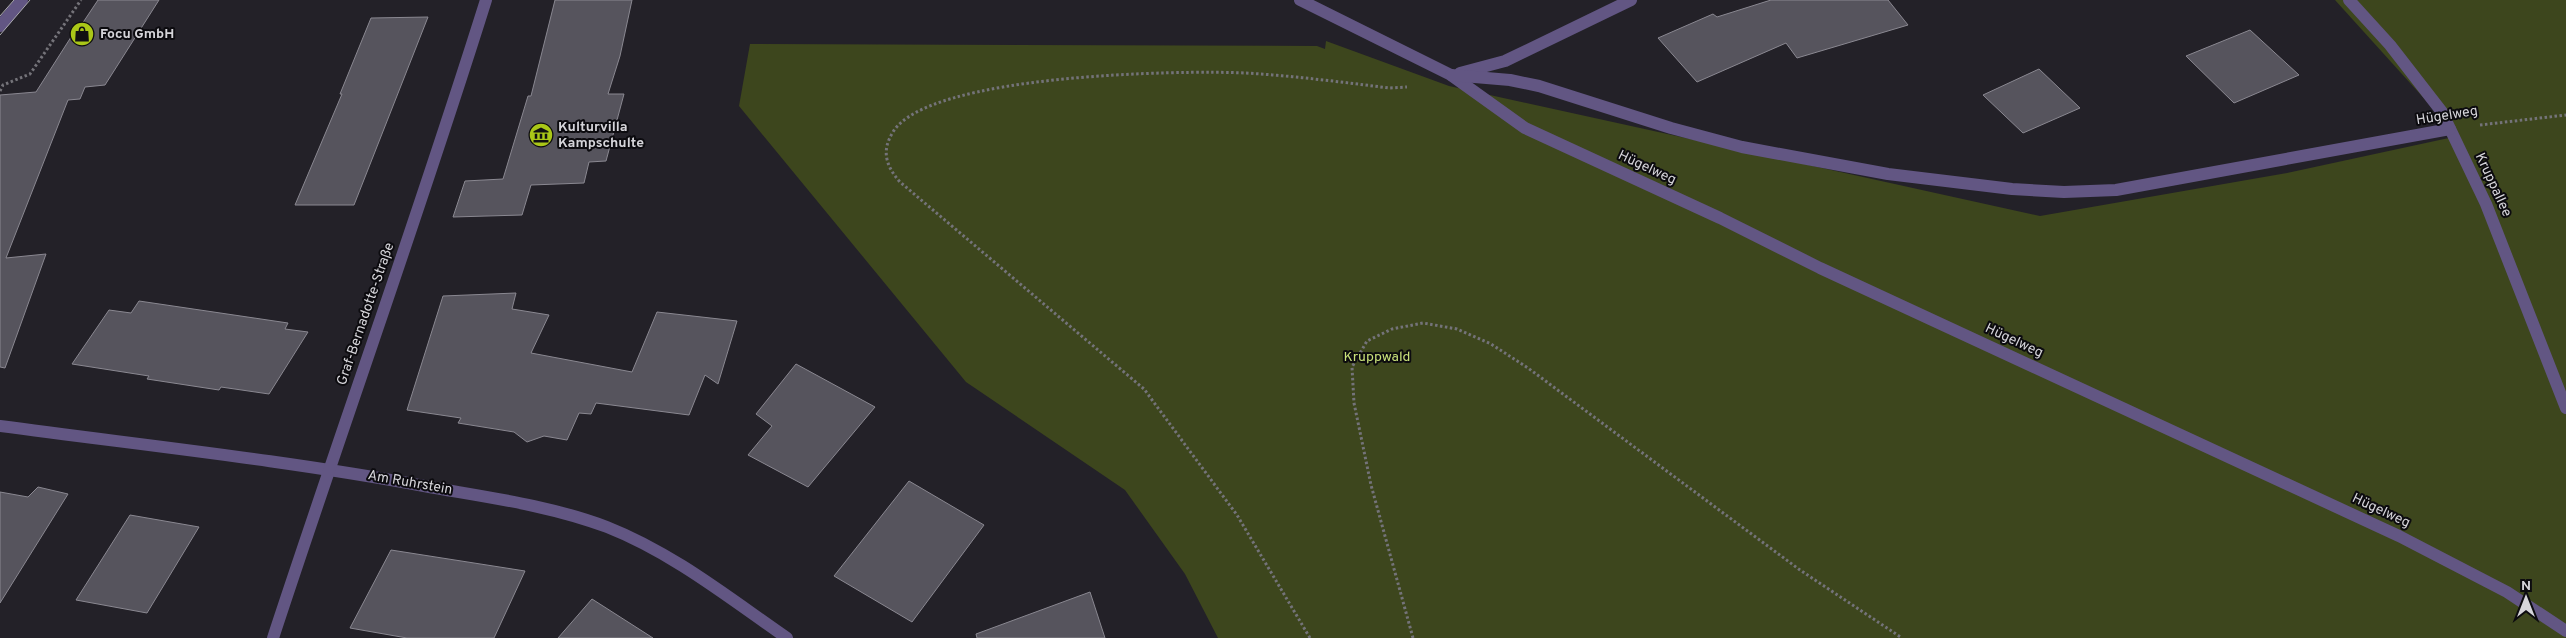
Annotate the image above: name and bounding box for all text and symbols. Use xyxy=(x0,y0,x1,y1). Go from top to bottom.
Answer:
shop icon: Focu GmbH xyxy=(69,21,95,47)
place label: Focu GmbH xyxy=(100,26,174,43)
street label: Hügelweg xyxy=(2415,103,2479,129)
place label: Kulturvilla Kampschulte xyxy=(558,119,644,152)
museum icon: Kulturvilla Kampschulte xyxy=(528,122,554,148)
street label: Hügelweg xyxy=(1615,147,1679,189)
street label: Kruppallee xyxy=(2471,150,2515,220)
street label: Graf-Bernadotte-Straße xyxy=(334,240,398,388)
street label: Hügelweg xyxy=(1982,320,2046,362)
park label: Kruppwald xyxy=(1344,349,1410,366)
street label: Am Ruhrstein xyxy=(366,467,454,499)
street label: Hügelweg xyxy=(2349,490,2413,532)
north arrow xyxy=(2501,573,2551,623)
text: N xyxy=(2521,578,2531,595)

